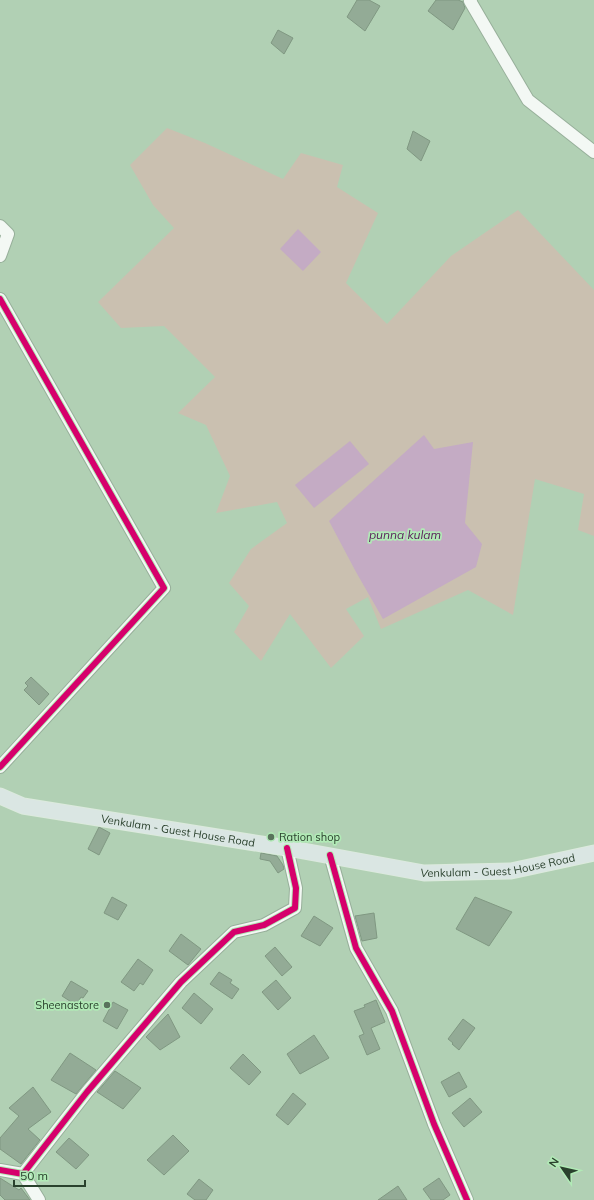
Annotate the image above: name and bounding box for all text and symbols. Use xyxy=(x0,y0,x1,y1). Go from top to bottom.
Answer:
water label: punna kulam xyxy=(369,527,441,542)
street label: Venkulam - Guest House Road xyxy=(100,811,256,850)
place label: Ration shop xyxy=(279,830,340,844)
marker: Ration shop xyxy=(266,832,276,842)
street label: Venkulam - Guest House Road xyxy=(419,850,576,881)
place label: Sheenastore xyxy=(35,998,99,1012)
marker: Sheenastore xyxy=(102,1000,112,1010)
north arrow xyxy=(542,1148,582,1188)
text: N xyxy=(546,1155,562,1170)
scale bar xyxy=(14,1162,85,1188)
text: 50 m xyxy=(20,1168,48,1183)

